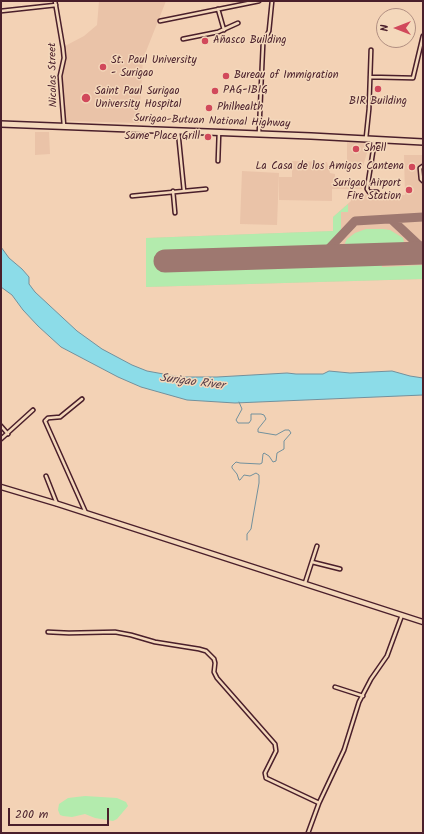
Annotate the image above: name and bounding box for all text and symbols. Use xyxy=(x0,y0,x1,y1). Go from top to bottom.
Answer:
north arrow xyxy=(376,8,416,48)
text: N xyxy=(376,25,394,31)
place label: Añasco Building xyxy=(213,34,286,48)
marker: Añasco Building xyxy=(200,36,210,46)
street label: Nicolas Street xyxy=(47,42,61,108)
place label: St. Paul University - Surigao xyxy=(111,54,197,80)
marker: St. Paul University - Surigao xyxy=(98,62,108,72)
place label: Bureau of Immigration xyxy=(234,69,339,83)
marker: Bureau of Immigration xyxy=(221,71,231,81)
place label: PAG-IBIG xyxy=(223,84,268,98)
marker: BIR Building xyxy=(373,84,383,94)
place label: Saint Paul Surigao University Hospital xyxy=(95,85,181,111)
marker: PAG-IBIG xyxy=(210,86,220,96)
marker: Saint Paul Surigao University Hospital xyxy=(80,92,92,104)
place label: BIR Building xyxy=(349,95,407,109)
place label: Philhealth xyxy=(217,101,263,115)
marker: Philhealth xyxy=(204,103,214,113)
street label: Surigao-Butuan National Highway xyxy=(134,113,290,131)
place label: Same Place Grill xyxy=(124,130,200,144)
marker: Same Place Grill xyxy=(203,132,213,142)
place label: Shell xyxy=(364,142,386,156)
marker: Shell xyxy=(351,144,361,154)
place label: La Casa de los Amigos Cantena xyxy=(256,160,404,174)
marker: La Casa de los Amigos Cantena xyxy=(407,162,417,172)
place label: Surigao Airport Fire Station xyxy=(333,177,401,203)
marker: Surigao Airport Fire Station xyxy=(404,185,414,195)
water label: Surigao River xyxy=(159,372,225,394)
scale bar xyxy=(10,800,111,826)
text: 200 m xyxy=(15,805,48,824)

